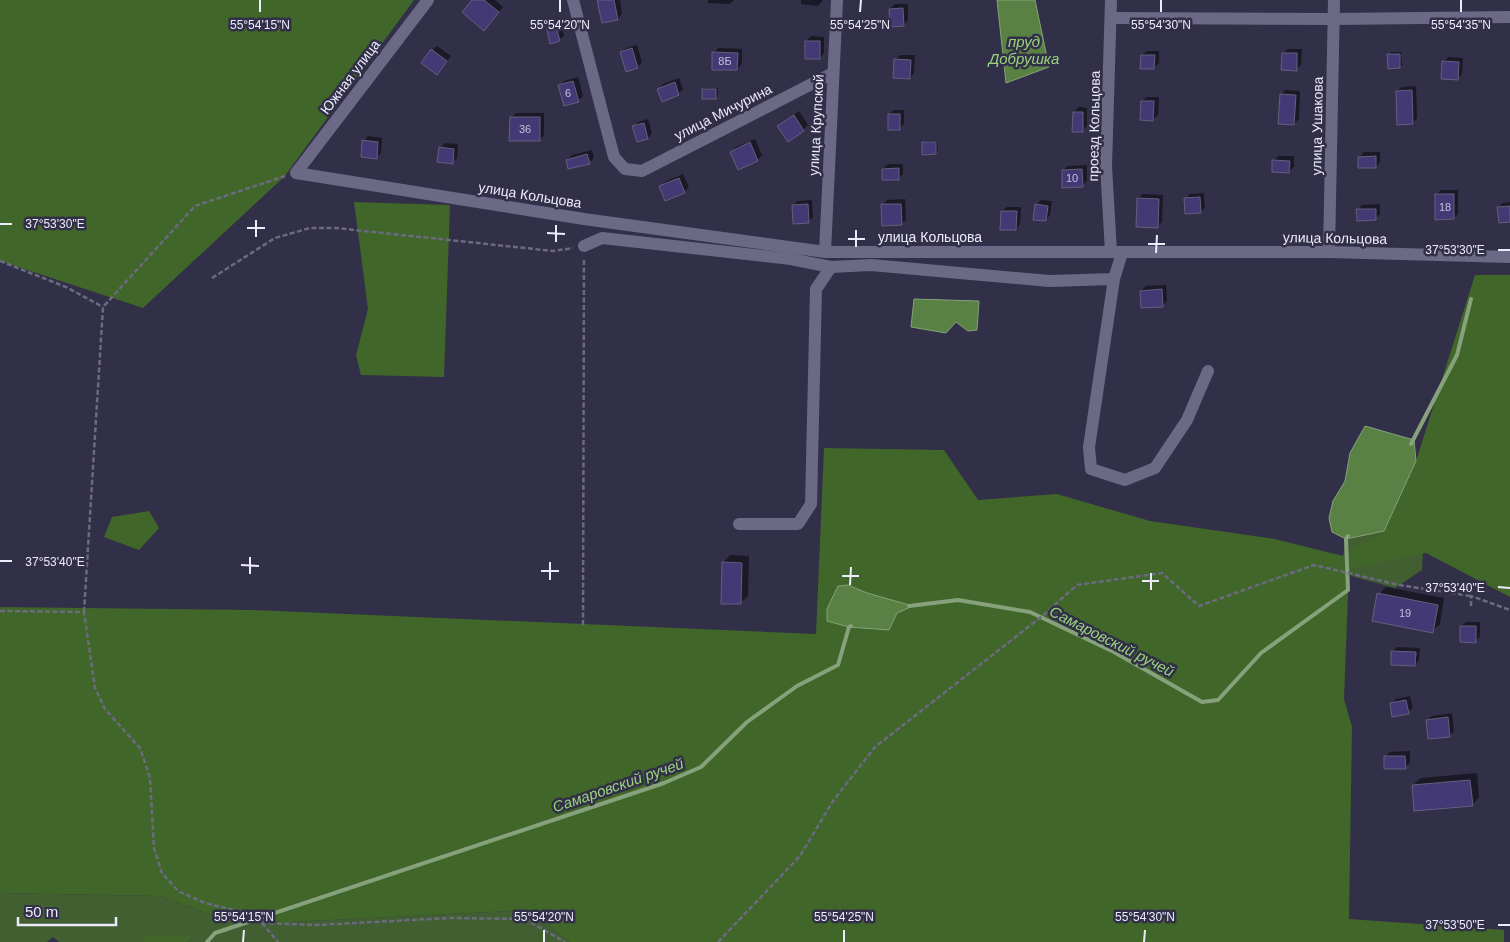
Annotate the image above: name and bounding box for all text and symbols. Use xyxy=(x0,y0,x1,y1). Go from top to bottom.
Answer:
text: 55°54'15"N xyxy=(230,18,290,32)
text: 55°54'20"N xyxy=(530,18,590,32)
text: 55°54'25"N xyxy=(830,18,890,32)
text: 55°54'30"N xyxy=(1131,18,1191,32)
text: 55°54'35"N xyxy=(1431,18,1491,32)
water label: пруд Добрушка xyxy=(987,33,1059,67)
street label: Южная улица xyxy=(317,36,383,117)
house number: 8Б xyxy=(718,55,732,67)
street label: проезд Кольцова xyxy=(1085,70,1103,181)
street label: улица Крупской xyxy=(805,74,827,176)
street label: улица Ушакова xyxy=(1308,76,1326,176)
street label: улица Мичурина xyxy=(672,80,775,143)
house number: 6 xyxy=(565,87,571,99)
house number: 36 xyxy=(519,123,531,135)
house number: 10 xyxy=(1066,172,1078,184)
street label: улица Кольцова xyxy=(477,179,583,211)
house number: 18 xyxy=(1439,201,1451,213)
text: 37°53'30"E xyxy=(25,217,85,231)
street label: улица Кольцова xyxy=(878,229,982,245)
street label: улица Кольцова xyxy=(1283,229,1387,247)
text: 37°53'30"E xyxy=(1425,243,1485,257)
text: 37°53'40"E xyxy=(25,555,85,569)
text: 37°53'40"E xyxy=(1425,581,1485,595)
water label: Самаровский ручей xyxy=(1047,602,1178,680)
house number: 19 xyxy=(1399,607,1411,619)
water label: Самаровский ручей xyxy=(550,754,686,815)
scale bar xyxy=(18,894,115,926)
text: 50 m xyxy=(25,903,58,920)
text: 55°54'15"N xyxy=(214,910,274,924)
text: 55°54'20"N xyxy=(514,910,574,924)
text: 55°54'25"N xyxy=(814,910,874,924)
text: 55°54'30"N xyxy=(1115,910,1175,924)
text: 37°53'50"E xyxy=(1425,918,1485,932)

